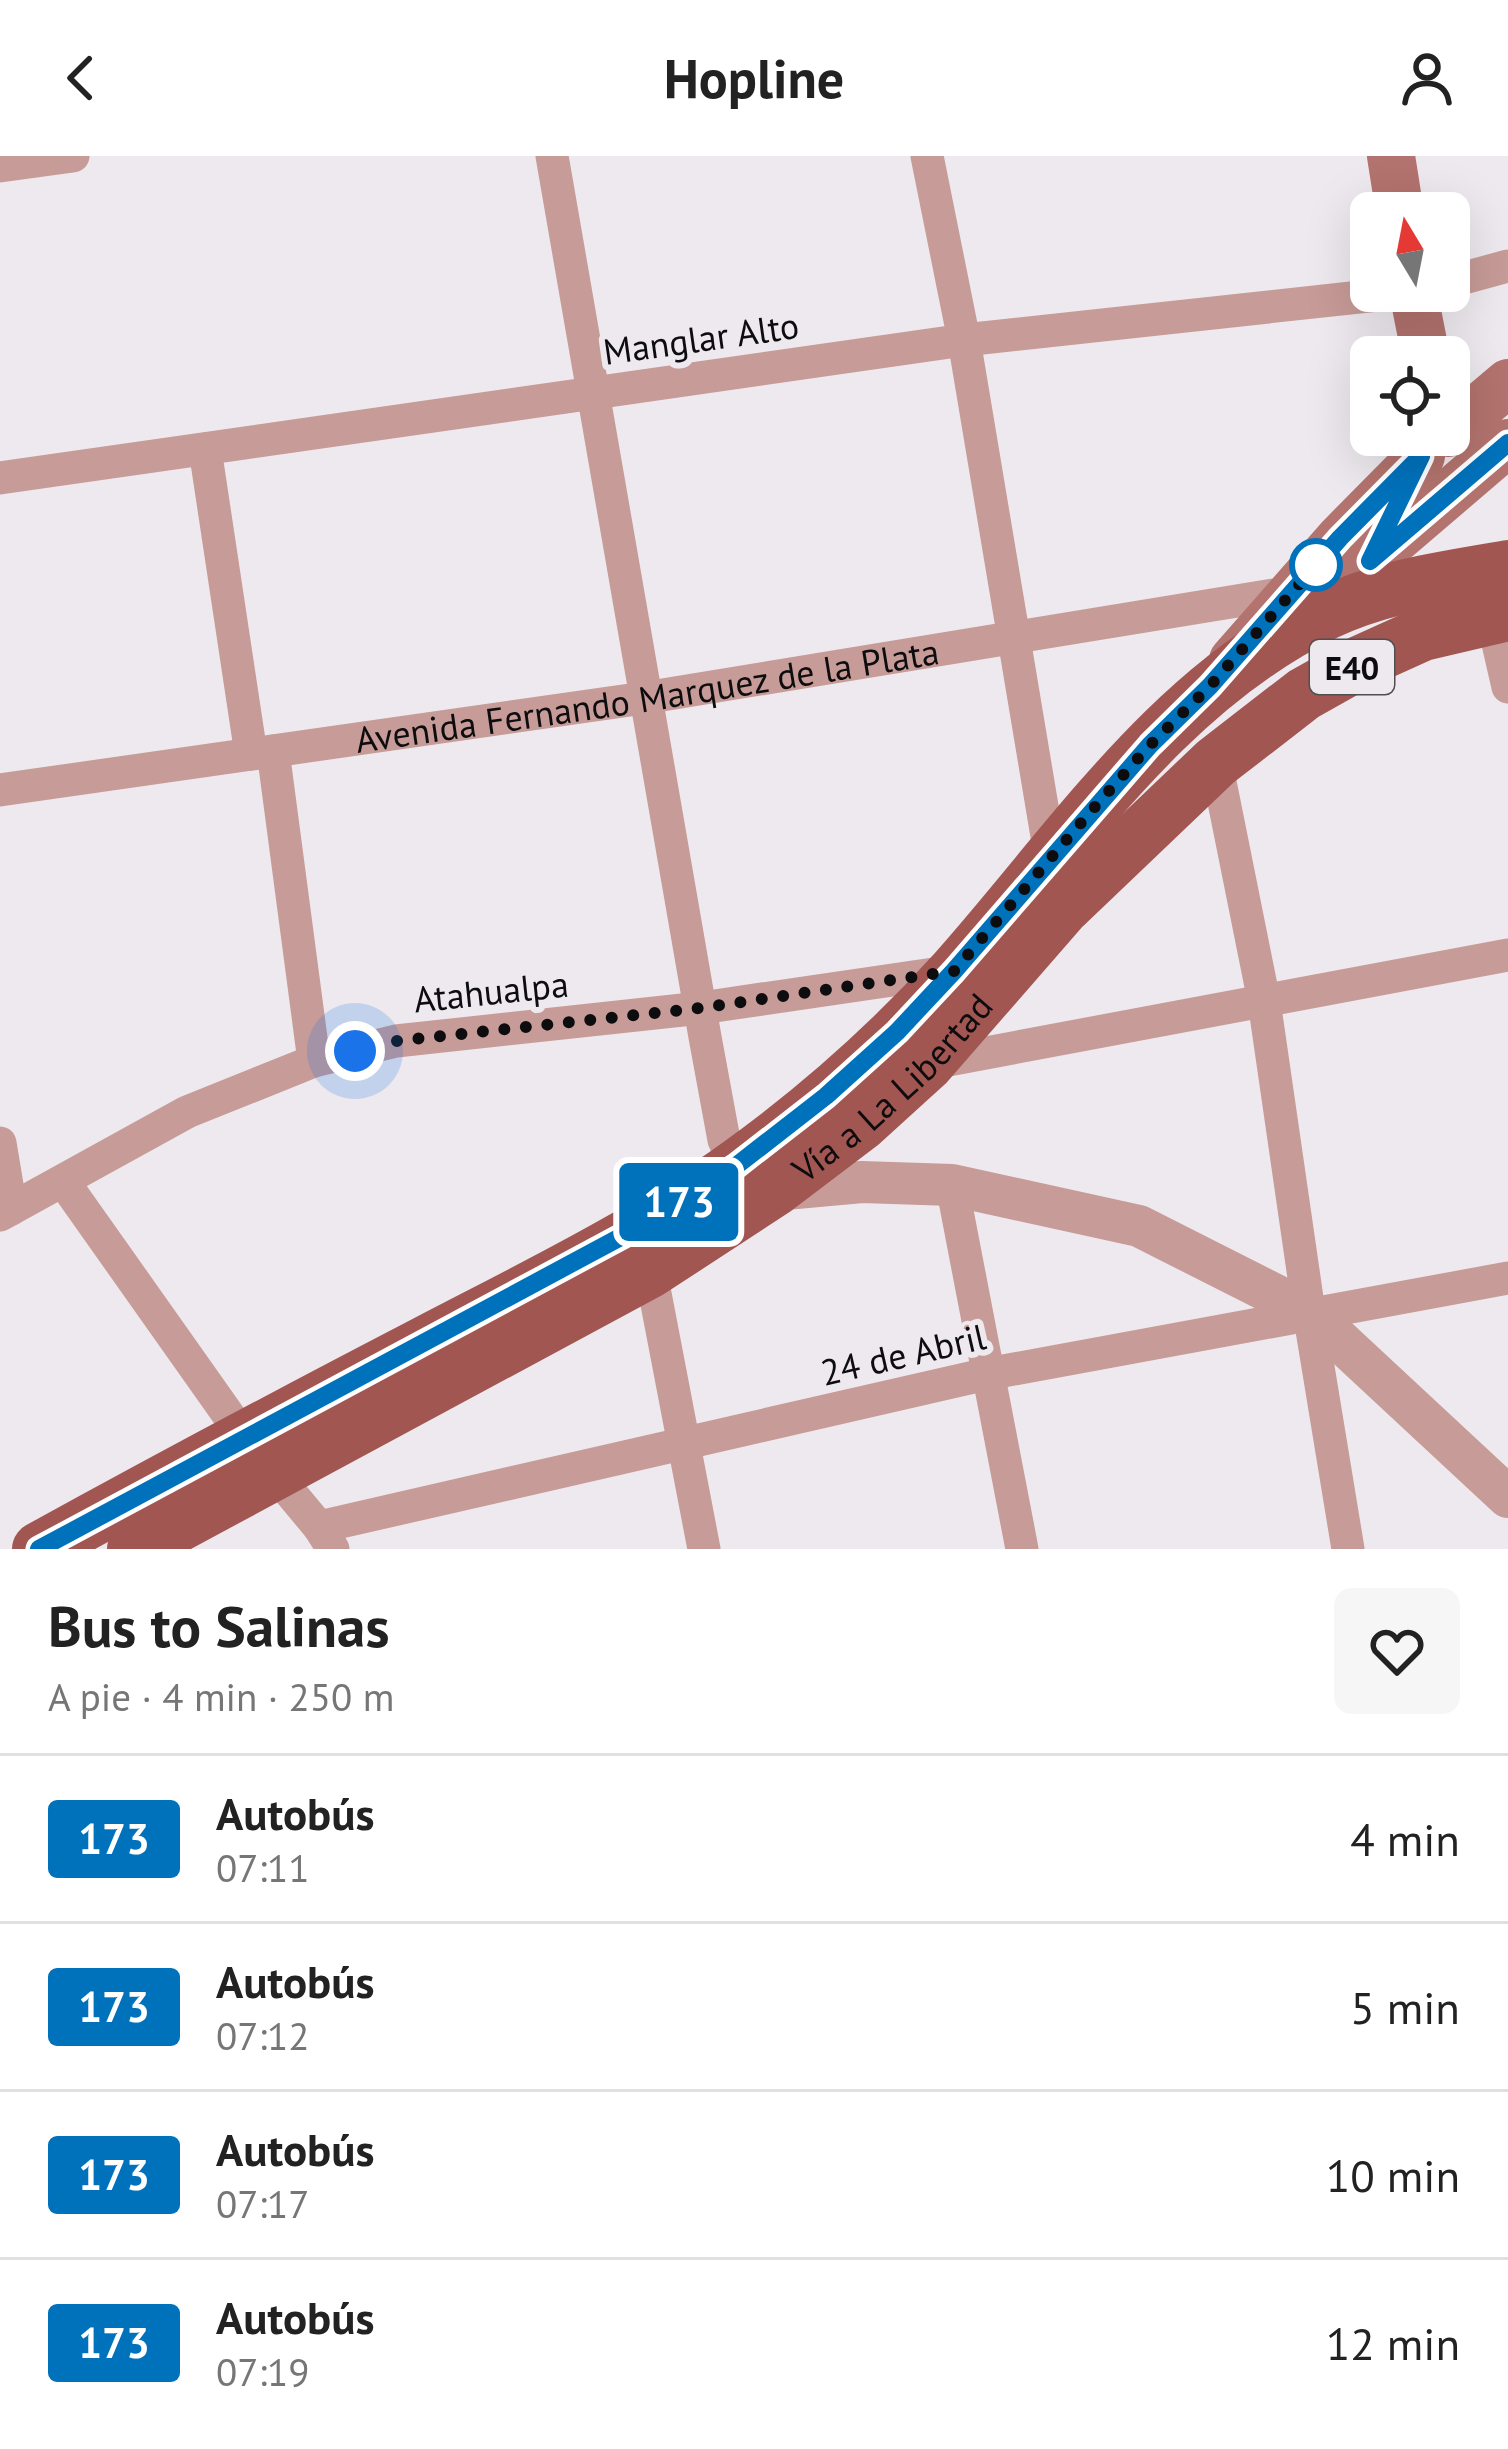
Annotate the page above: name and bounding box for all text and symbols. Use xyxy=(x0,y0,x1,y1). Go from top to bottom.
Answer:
text: Hopline xyxy=(664,43,844,113)
icon: back xyxy=(48,45,114,111)
icon: person xyxy=(1394,45,1460,111)
north arrow xyxy=(1350,192,1470,312)
map controls xyxy=(1350,192,1470,456)
street label: Manglar Alto xyxy=(600,301,802,375)
button: locate xyxy=(1350,336,1470,456)
unlabelled marker xyxy=(1291,540,1341,590)
street label: Avenida Fernando Marquez de la Plata xyxy=(352,627,942,762)
road number: E40 xyxy=(1310,640,1394,694)
street label: Atahualpa xyxy=(411,960,571,1022)
street label: Vía a La Libertad xyxy=(781,983,1002,1192)
your location xyxy=(325,1021,385,1081)
line badge: 173 xyxy=(610,1163,748,1241)
text: 173 xyxy=(643,1174,715,1229)
street label: 24 de Abril xyxy=(816,1312,991,1396)
button: heart xyxy=(1334,1588,1460,1714)
text: Bus to Salinas xyxy=(48,1589,389,1663)
text: A pie · 4 min · 250 m xyxy=(48,1671,394,1722)
text: Autobús xyxy=(216,1784,374,1842)
text: 4 min xyxy=(1350,1810,1460,1868)
text: 173 xyxy=(78,1811,150,1866)
text: 07:11 xyxy=(216,1842,310,1893)
text: Autobús xyxy=(216,1952,374,2010)
text: 5 min xyxy=(1350,1978,1460,2036)
text: 173 xyxy=(78,1979,150,2034)
text: 07:12 xyxy=(216,2010,310,2061)
text: Autobús xyxy=(216,2120,374,2178)
text: 10 min xyxy=(1326,2146,1460,2204)
text: 173 xyxy=(78,2147,150,2202)
text: 07:17 xyxy=(216,2178,310,2229)
text: Autobús xyxy=(216,2288,374,2346)
text: 12 min xyxy=(1326,2314,1460,2372)
text: 173 xyxy=(78,2315,150,2370)
text: 07:19 xyxy=(216,2346,310,2397)

